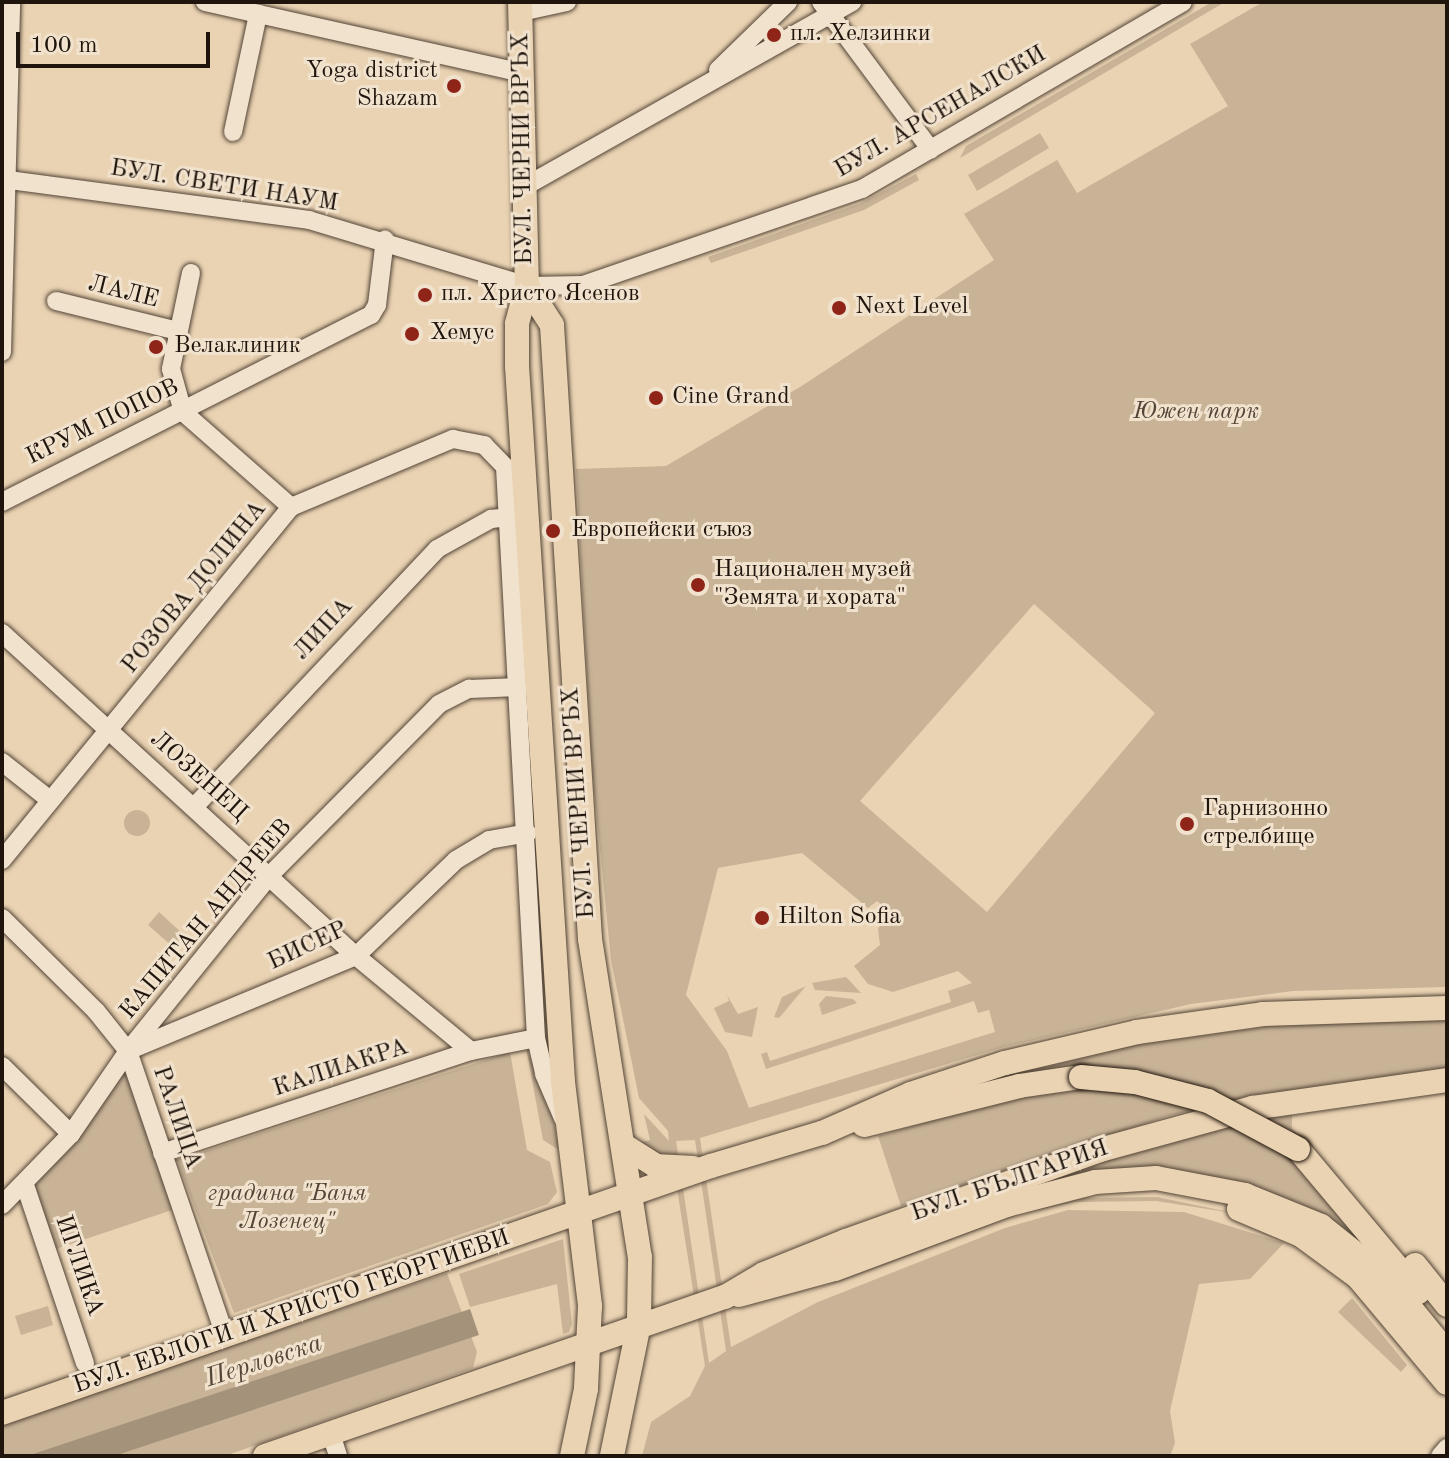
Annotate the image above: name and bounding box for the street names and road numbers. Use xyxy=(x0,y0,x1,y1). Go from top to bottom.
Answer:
street label: БУЛ. ЧЕРНИ ВРЪХ xyxy=(508,33,540,265)
street label: БУЛ. АРСЕНАЛСКИ xyxy=(830,41,1052,185)
street label: БУЛ. СВЕТИ НАУМ xyxy=(108,155,340,219)
street label: ЛАЛЕ xyxy=(85,270,161,316)
street label: КРУМ ПОПОВ xyxy=(22,374,184,472)
street label: РОЗОВА ДОЛИНА xyxy=(116,496,274,680)
street label: ЛИПА xyxy=(288,593,360,667)
street label: БУЛ. ЧЕРНИ ВРЪХ xyxy=(558,686,602,920)
street label: ЛОЗЕНЕЦ xyxy=(143,726,253,828)
street label: КАПИТАН АНДРЕЕВ xyxy=(115,814,299,1026)
street label: БИСЕР xyxy=(264,916,352,978)
street label: КАЛИАКРА xyxy=(270,1034,412,1104)
street label: РАЛИЦА xyxy=(145,1063,207,1173)
street label: БУЛ. БЪЛГАРИЯ xyxy=(908,1135,1112,1229)
street label: ИГЛИКА xyxy=(47,1212,109,1320)
street label: БУЛ. ЕВЛОГИ И ХРИСТО ГЕОРГИЕВИ xyxy=(70,1225,514,1401)

